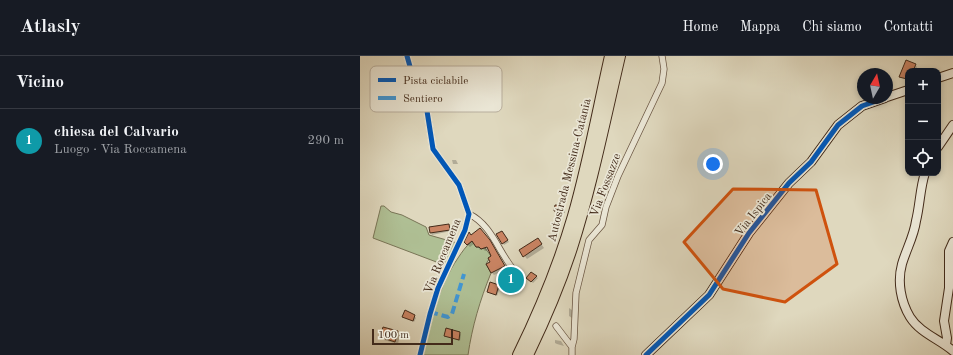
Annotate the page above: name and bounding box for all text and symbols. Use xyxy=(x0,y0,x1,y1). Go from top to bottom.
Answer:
text: Atlasly xyxy=(20,18,81,37)
text: Home xyxy=(683,20,718,34)
text: Mappa xyxy=(740,20,780,34)
text: Chi siamo xyxy=(802,20,862,34)
text: Contatti xyxy=(884,20,933,34)
legend xyxy=(370,66,502,112)
north arrow xyxy=(857,68,893,104)
map controls xyxy=(905,68,941,176)
button: + xyxy=(905,68,941,104)
text: Vicino xyxy=(16,74,64,91)
text: Pista ciclabile xyxy=(403,76,468,87)
text: Sentiero xyxy=(403,94,443,105)
street label: Autostrada Messina-Catania xyxy=(546,97,594,243)
button: − xyxy=(905,104,941,140)
text: chiesa del Calvario xyxy=(54,125,179,140)
text: 1 xyxy=(25,134,33,147)
text: 290 m xyxy=(307,134,344,147)
button: locate xyxy=(905,140,941,176)
text: Luogo · Via Roccamena xyxy=(54,143,187,156)
street label: Via Fossazze xyxy=(588,152,624,219)
your location xyxy=(703,154,723,174)
street label: Via Ispica xyxy=(733,190,775,239)
street label: Via Roccamena xyxy=(422,217,463,296)
pin: 1 xyxy=(498,265,524,295)
scale bar xyxy=(372,327,453,346)
text: 100 m xyxy=(378,330,409,341)

